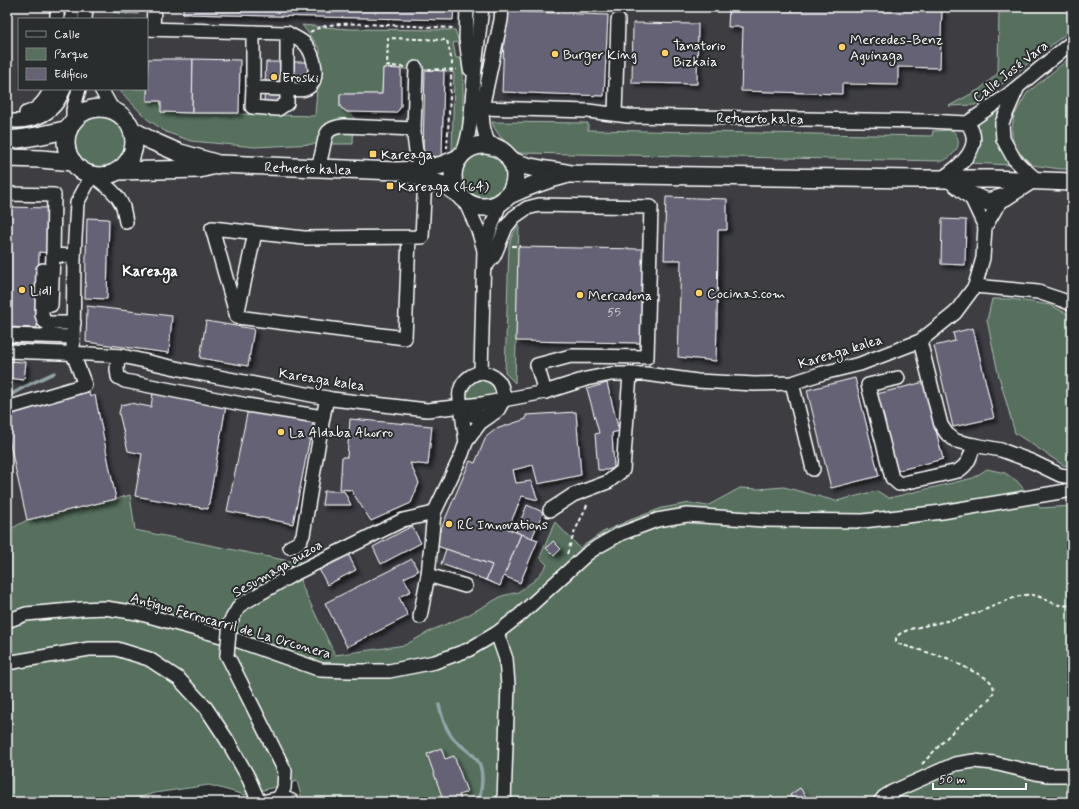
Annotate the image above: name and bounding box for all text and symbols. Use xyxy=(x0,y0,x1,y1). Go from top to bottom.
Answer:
legend xyxy=(18,18,148,90)
text: Calle xyxy=(54,27,80,43)
place label: Mercedes-Benz Aguinaga xyxy=(850,31,943,66)
place label: Tanatorio Bizkaia xyxy=(673,37,726,71)
street label: Calle José Vara xyxy=(969,37,1052,107)
marker: Mercedes-Benz Aguinaga xyxy=(837,42,847,52)
place label: Burger King xyxy=(563,46,637,65)
text: Parque xyxy=(54,47,89,63)
marker: Tanatorio Bizkaia xyxy=(660,48,670,58)
marker: Burger King xyxy=(550,49,560,59)
text: Edificio xyxy=(54,67,88,83)
place label: Eroski xyxy=(282,69,319,87)
marker: Eroski xyxy=(269,72,279,82)
street label: Retuerto kalea xyxy=(716,109,804,129)
place label: Kareaga xyxy=(381,146,433,165)
marker: Kareaga xyxy=(368,149,378,159)
street label: Retuerto kalea xyxy=(264,158,352,180)
place label: Kareaga (464) xyxy=(398,178,489,197)
marker: Kareaga (464) xyxy=(385,181,395,191)
district label: Kareaga xyxy=(122,262,178,284)
place label: Lidl xyxy=(30,282,52,300)
marker: Lidl xyxy=(17,285,27,295)
place label: Cocinas.com xyxy=(707,285,785,303)
place label: Mercadona xyxy=(588,287,652,305)
marker: Cocinas.com xyxy=(694,288,704,298)
marker: Mercadona xyxy=(575,290,585,300)
house number: 55 xyxy=(607,305,621,321)
street label: Kareaga kalea xyxy=(796,331,885,374)
street label: Kareaga kalea xyxy=(277,364,366,397)
place label: La Aldaba Ahorro xyxy=(289,424,393,442)
marker: La Aldaba Ahorro xyxy=(276,427,286,437)
place label: RC Innovations xyxy=(457,516,548,534)
marker: RC Innovations xyxy=(444,519,454,529)
street label: Sesumaga auzoa xyxy=(229,536,326,602)
street label: Antiguo Ferrocarril de La Orconera xyxy=(128,589,333,663)
scale bar xyxy=(933,765,1026,791)
text: 50 m xyxy=(939,772,966,788)

